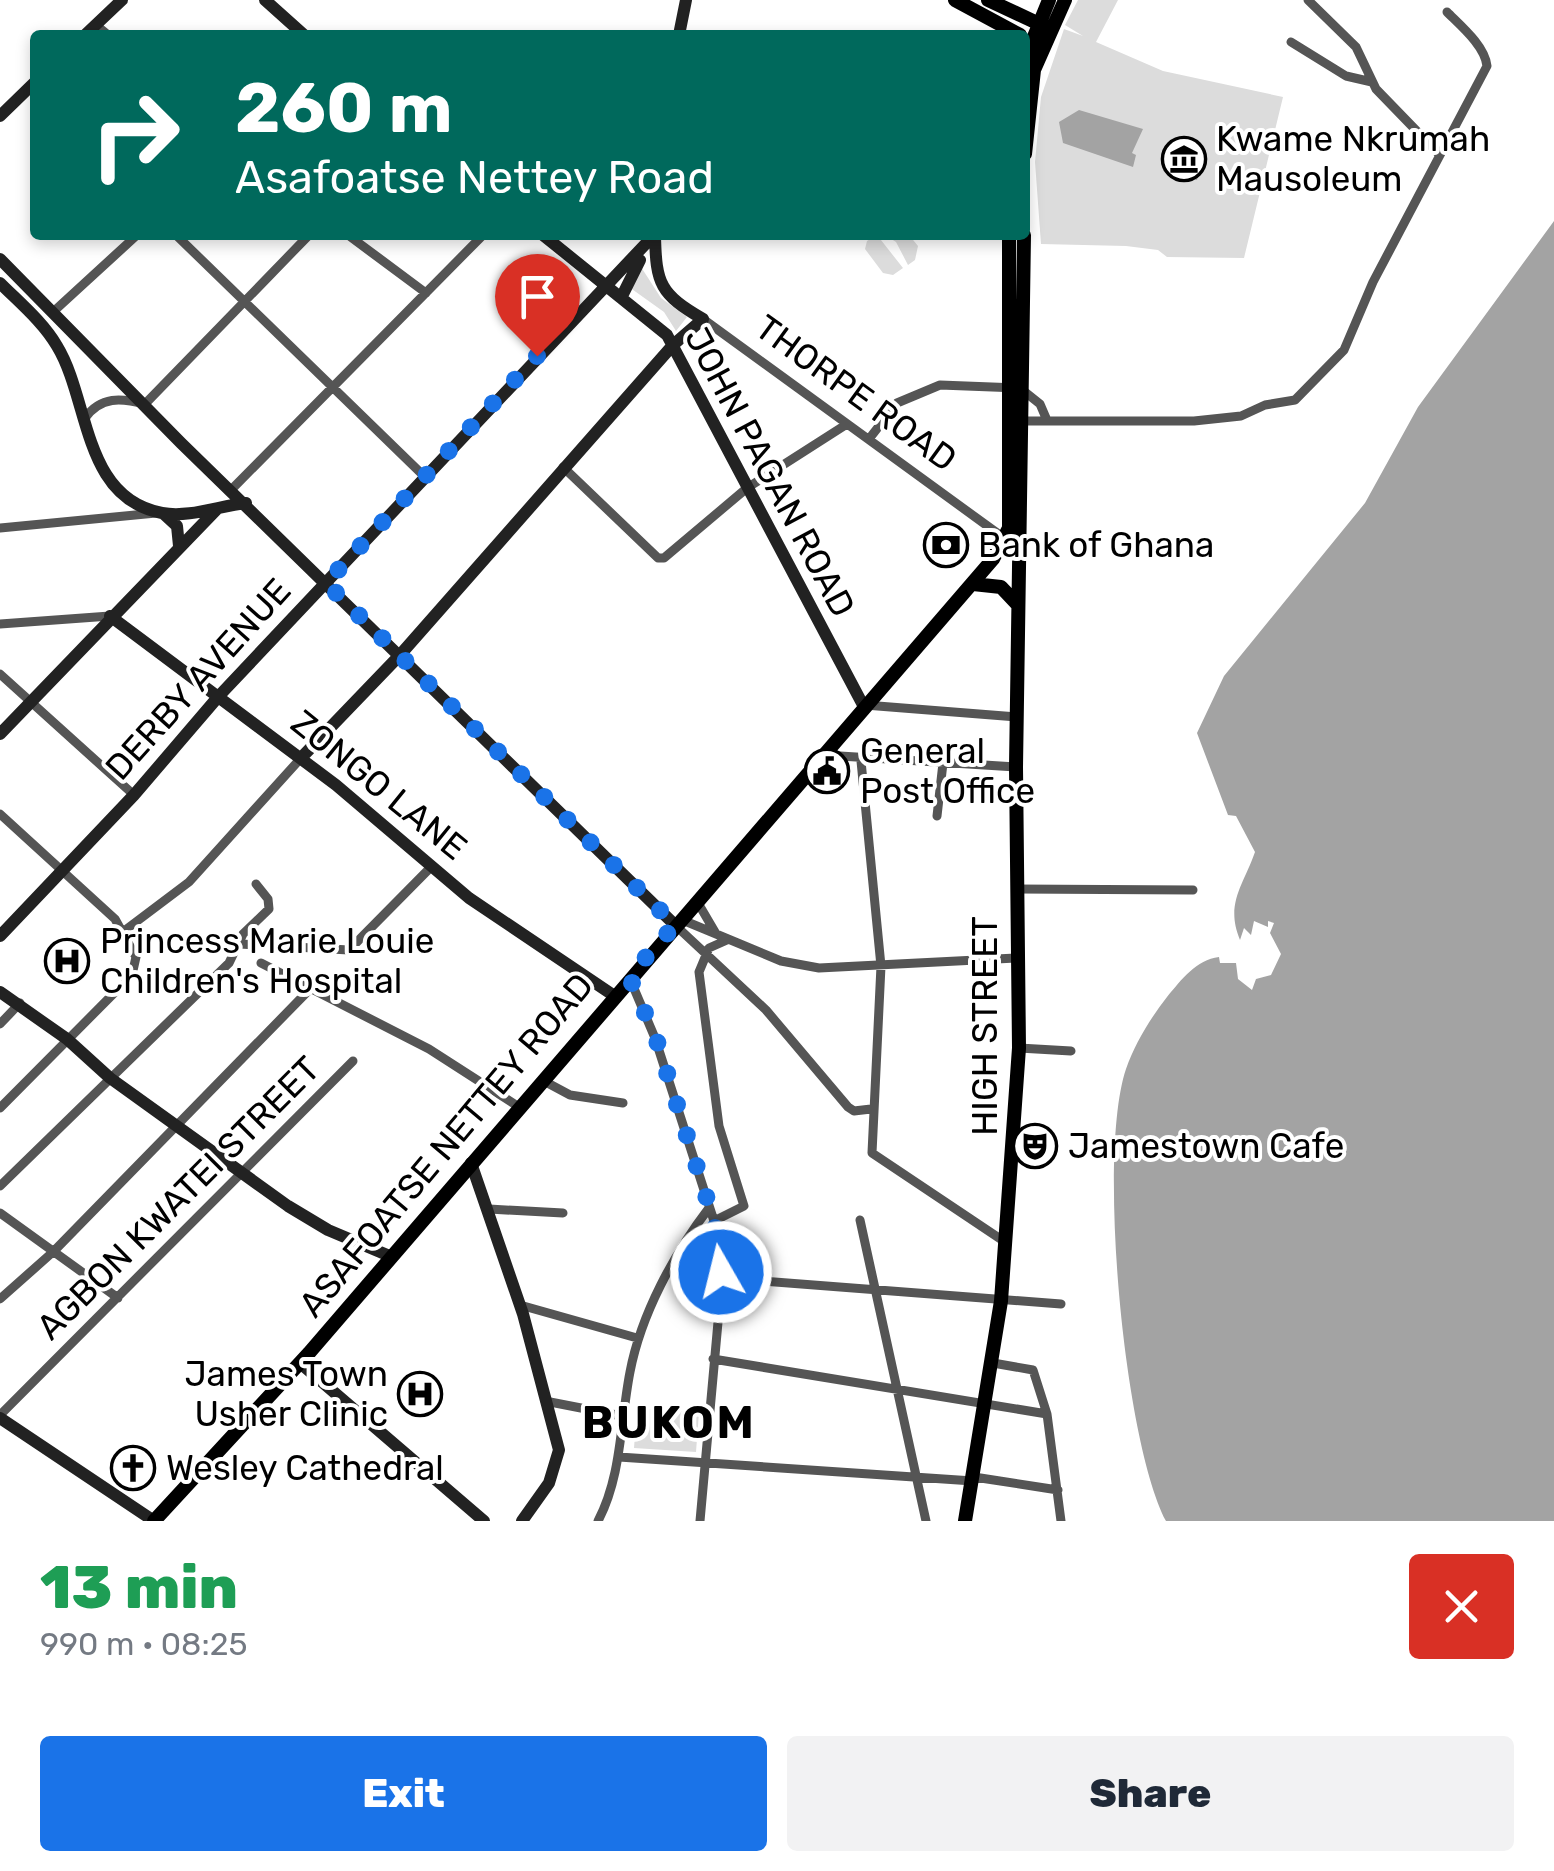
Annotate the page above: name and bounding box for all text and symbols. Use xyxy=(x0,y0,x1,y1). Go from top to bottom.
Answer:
text: 260 m xyxy=(235,67,453,150)
icon: right xyxy=(70,70,200,200)
place label: Kwame Nkrumah Mausoleum xyxy=(1216,118,1490,200)
museum icon: Kwame Nkrumah Mausoleum xyxy=(1161,136,1207,182)
text: Asafoatse Nettey Road xyxy=(235,151,714,204)
pin xyxy=(495,254,580,357)
icon: arrive xyxy=(510,269,565,324)
street label: THORPE ROAD xyxy=(747,306,965,480)
street label: JOHN PAGAN ROAD xyxy=(676,320,864,624)
bank icon: Bank of Ghana xyxy=(923,522,969,568)
place label: Bank of Ghana xyxy=(978,524,1214,566)
street label: DERBY AVENUE xyxy=(97,570,299,788)
street label: ZONGO LANE xyxy=(283,701,475,869)
place label: General Post Office xyxy=(860,730,1035,812)
public building icon: General Post Office xyxy=(804,748,850,794)
street label: HIGH STREET xyxy=(964,916,1006,1136)
place label: Princess Marie Louie Children's Hospital xyxy=(100,920,434,1002)
hospital icon: Princess Marie Louie Children's Hospital xyxy=(44,938,90,984)
street label: ASAFOATSE NETTEY ROAD xyxy=(290,965,602,1325)
street label: AGBON KWATEI STREET xyxy=(28,1048,328,1348)
theatre icon: Jamestown Cafe xyxy=(1012,1123,1058,1169)
place label: Jamestown Cafe xyxy=(1068,1125,1344,1167)
position arrow xyxy=(669,1220,773,1324)
place label: James Town Usher Clinic xyxy=(185,1353,388,1435)
hospital icon: James Town Usher Clinic xyxy=(397,1371,443,1417)
district label: BUKOM xyxy=(582,1396,756,1449)
church icon: Wesley Cathedral xyxy=(110,1445,156,1491)
place label: Wesley Cathedral xyxy=(166,1447,444,1489)
text: 13 min xyxy=(40,1552,238,1623)
button: close xyxy=(1409,1554,1514,1659)
text: 990 m · 08:25 xyxy=(40,1625,247,1663)
button: Exit xyxy=(40,1736,767,1851)
button: Share xyxy=(787,1736,1514,1851)

